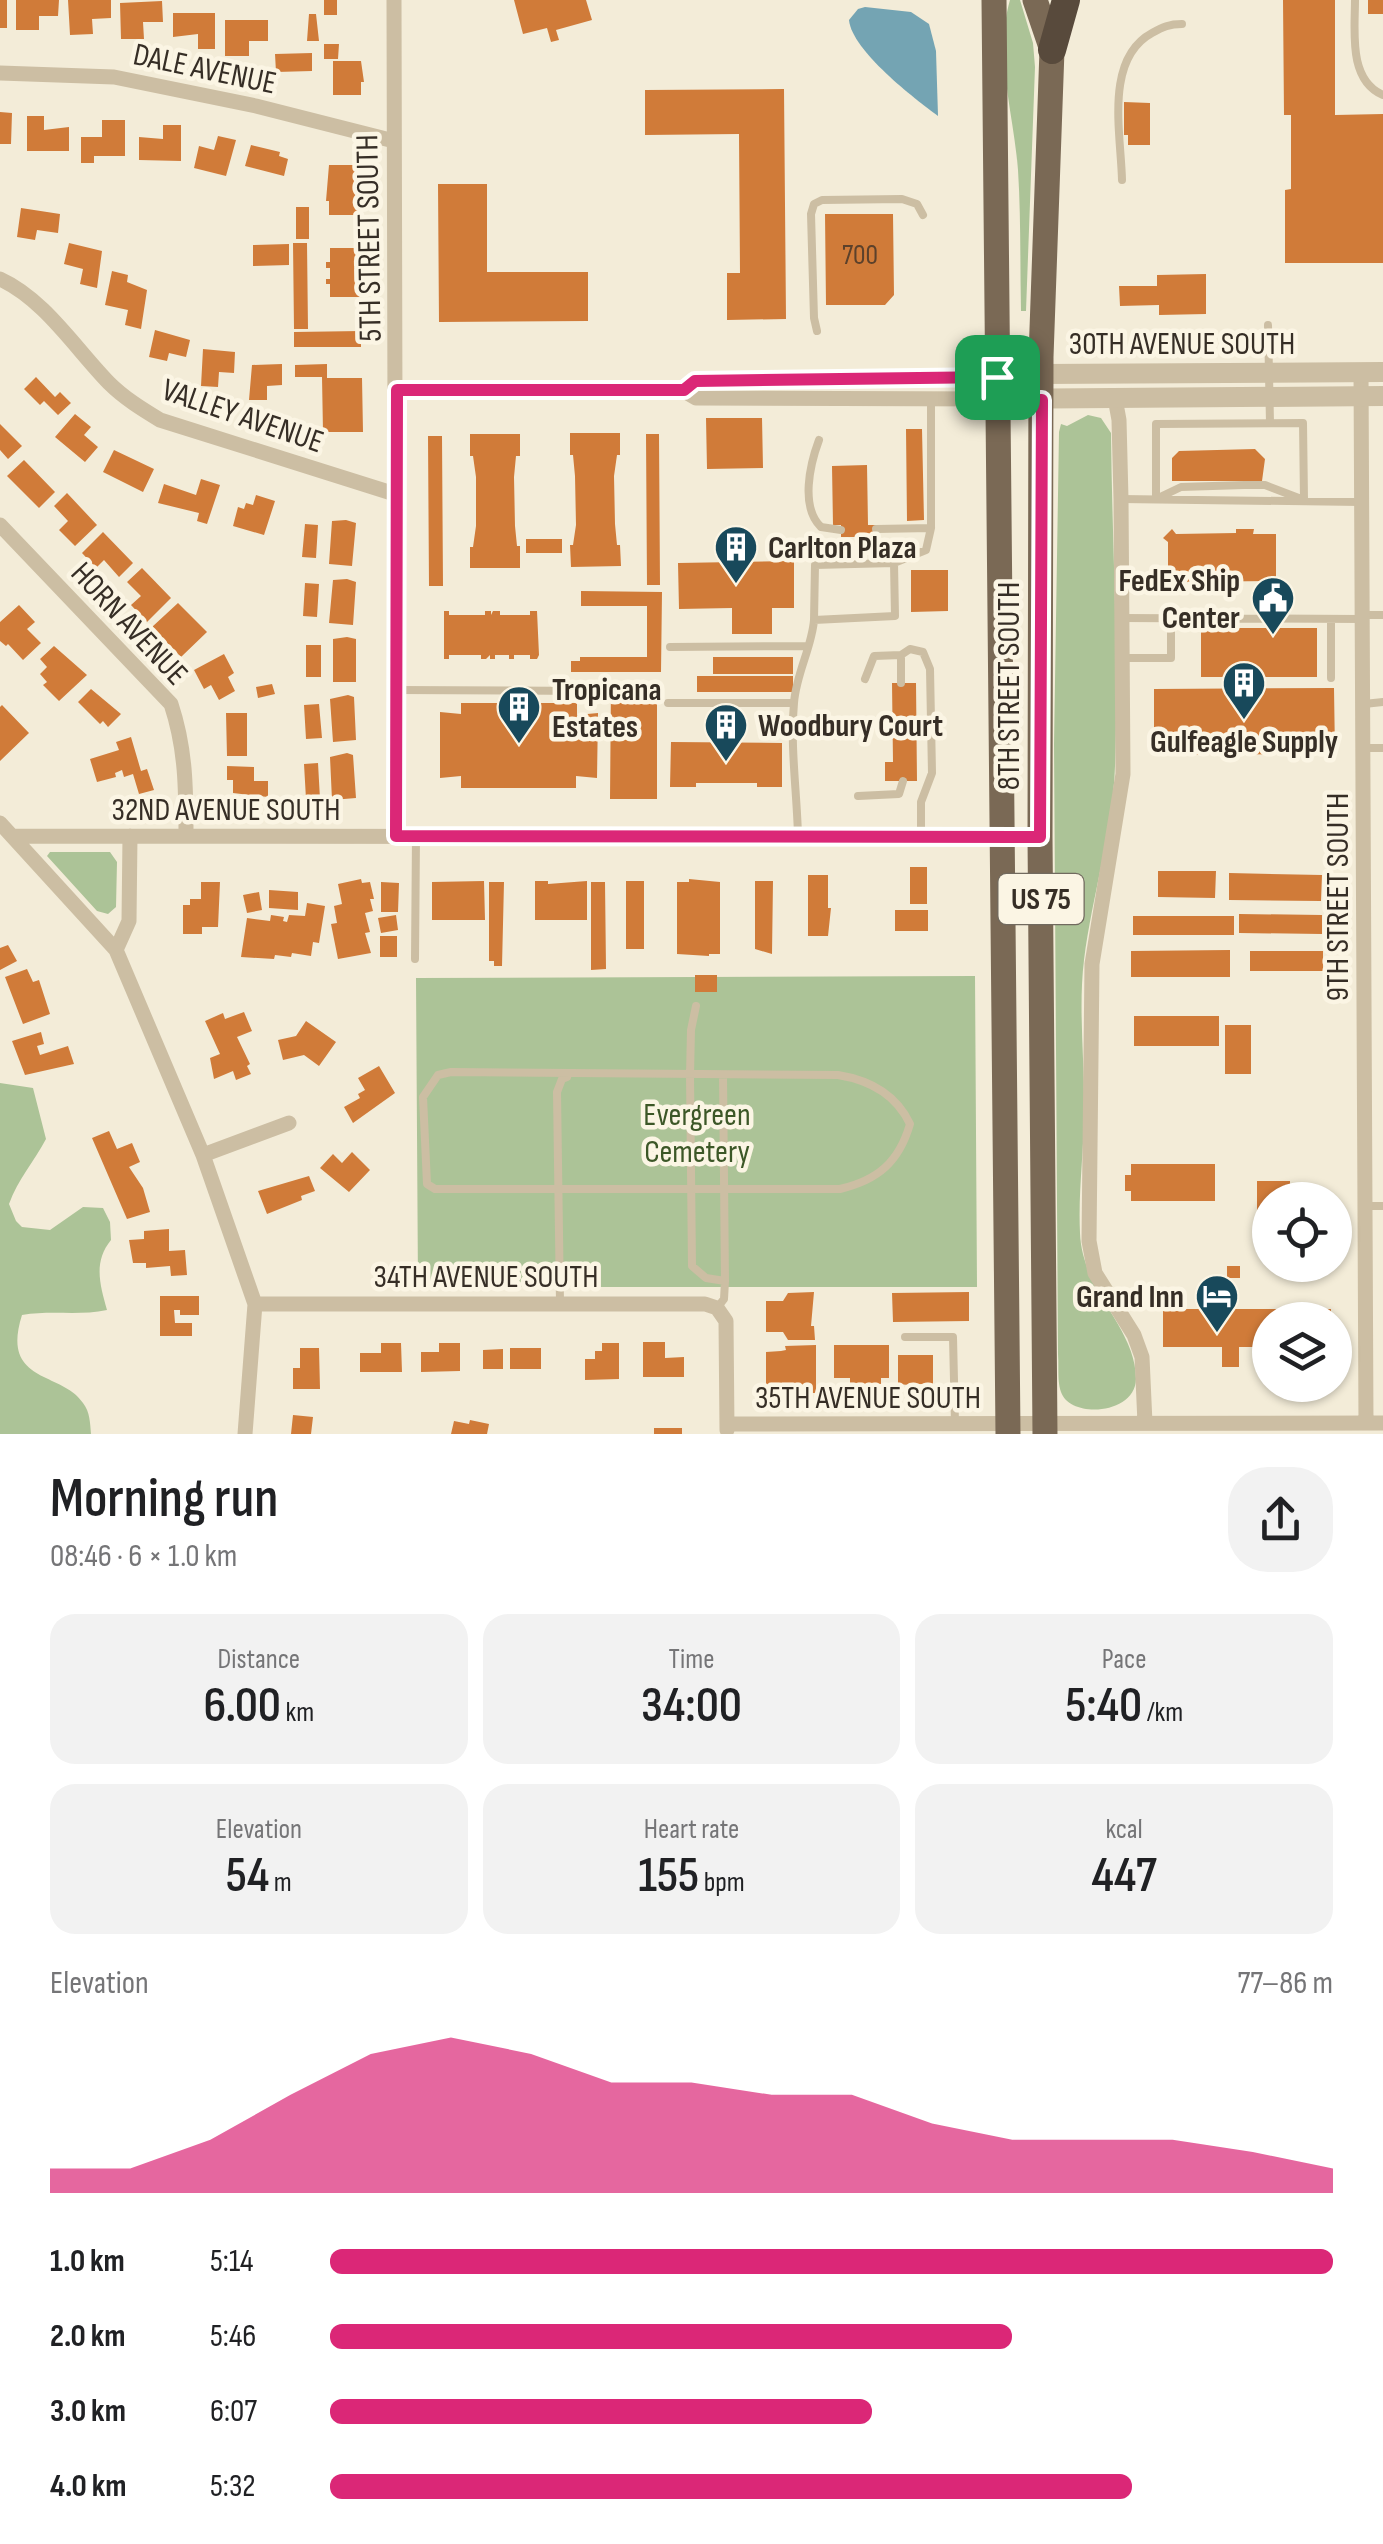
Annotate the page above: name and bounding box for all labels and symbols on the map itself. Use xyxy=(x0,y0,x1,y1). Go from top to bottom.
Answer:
street label: DALE AVENUE xyxy=(130,35,280,104)
street label: 5TH STREET SOUTH xyxy=(348,134,391,342)
house number: 700 xyxy=(842,239,878,272)
street label: 30TH AVENUE SOUTH xyxy=(1069,325,1295,364)
pin xyxy=(955,335,1040,420)
street label: VALLEY AVENUE xyxy=(157,371,328,462)
building icon: Carlton Plaza xyxy=(713,524,759,585)
place label: Carlton Plaza xyxy=(768,529,917,568)
street label: HORN AVENUE xyxy=(62,554,196,694)
place label: FedEx Ship Center xyxy=(1118,562,1240,638)
public building icon: FedEx Ship Center xyxy=(1250,575,1296,636)
street label: 8TH STREET SOUTH xyxy=(990,582,1029,790)
building icon: Gulfeagle Supply xyxy=(1221,660,1267,721)
place label: Tropicana Estates xyxy=(552,671,662,747)
building icon: Tropicana Estates xyxy=(496,684,542,745)
building icon: Woodbury Court xyxy=(703,702,749,763)
place label: Woodbury Court xyxy=(758,707,943,746)
place label: Gulfeagle Supply xyxy=(1150,723,1338,762)
street label: 32ND AVENUE SOUTH xyxy=(111,791,341,830)
street label: 9TH STREET SOUTH xyxy=(1319,793,1358,1001)
road number: US 75 xyxy=(998,874,1084,924)
park label: Evergreen Cemetery xyxy=(643,1096,751,1172)
street label: 34TH AVENUE SOUTH xyxy=(374,1258,598,1297)
hotel icon: Grand Inn xyxy=(1194,1273,1240,1334)
place label: Grand Inn xyxy=(1076,1278,1184,1317)
street label: 35TH AVENUE SOUTH xyxy=(755,1379,981,1418)

